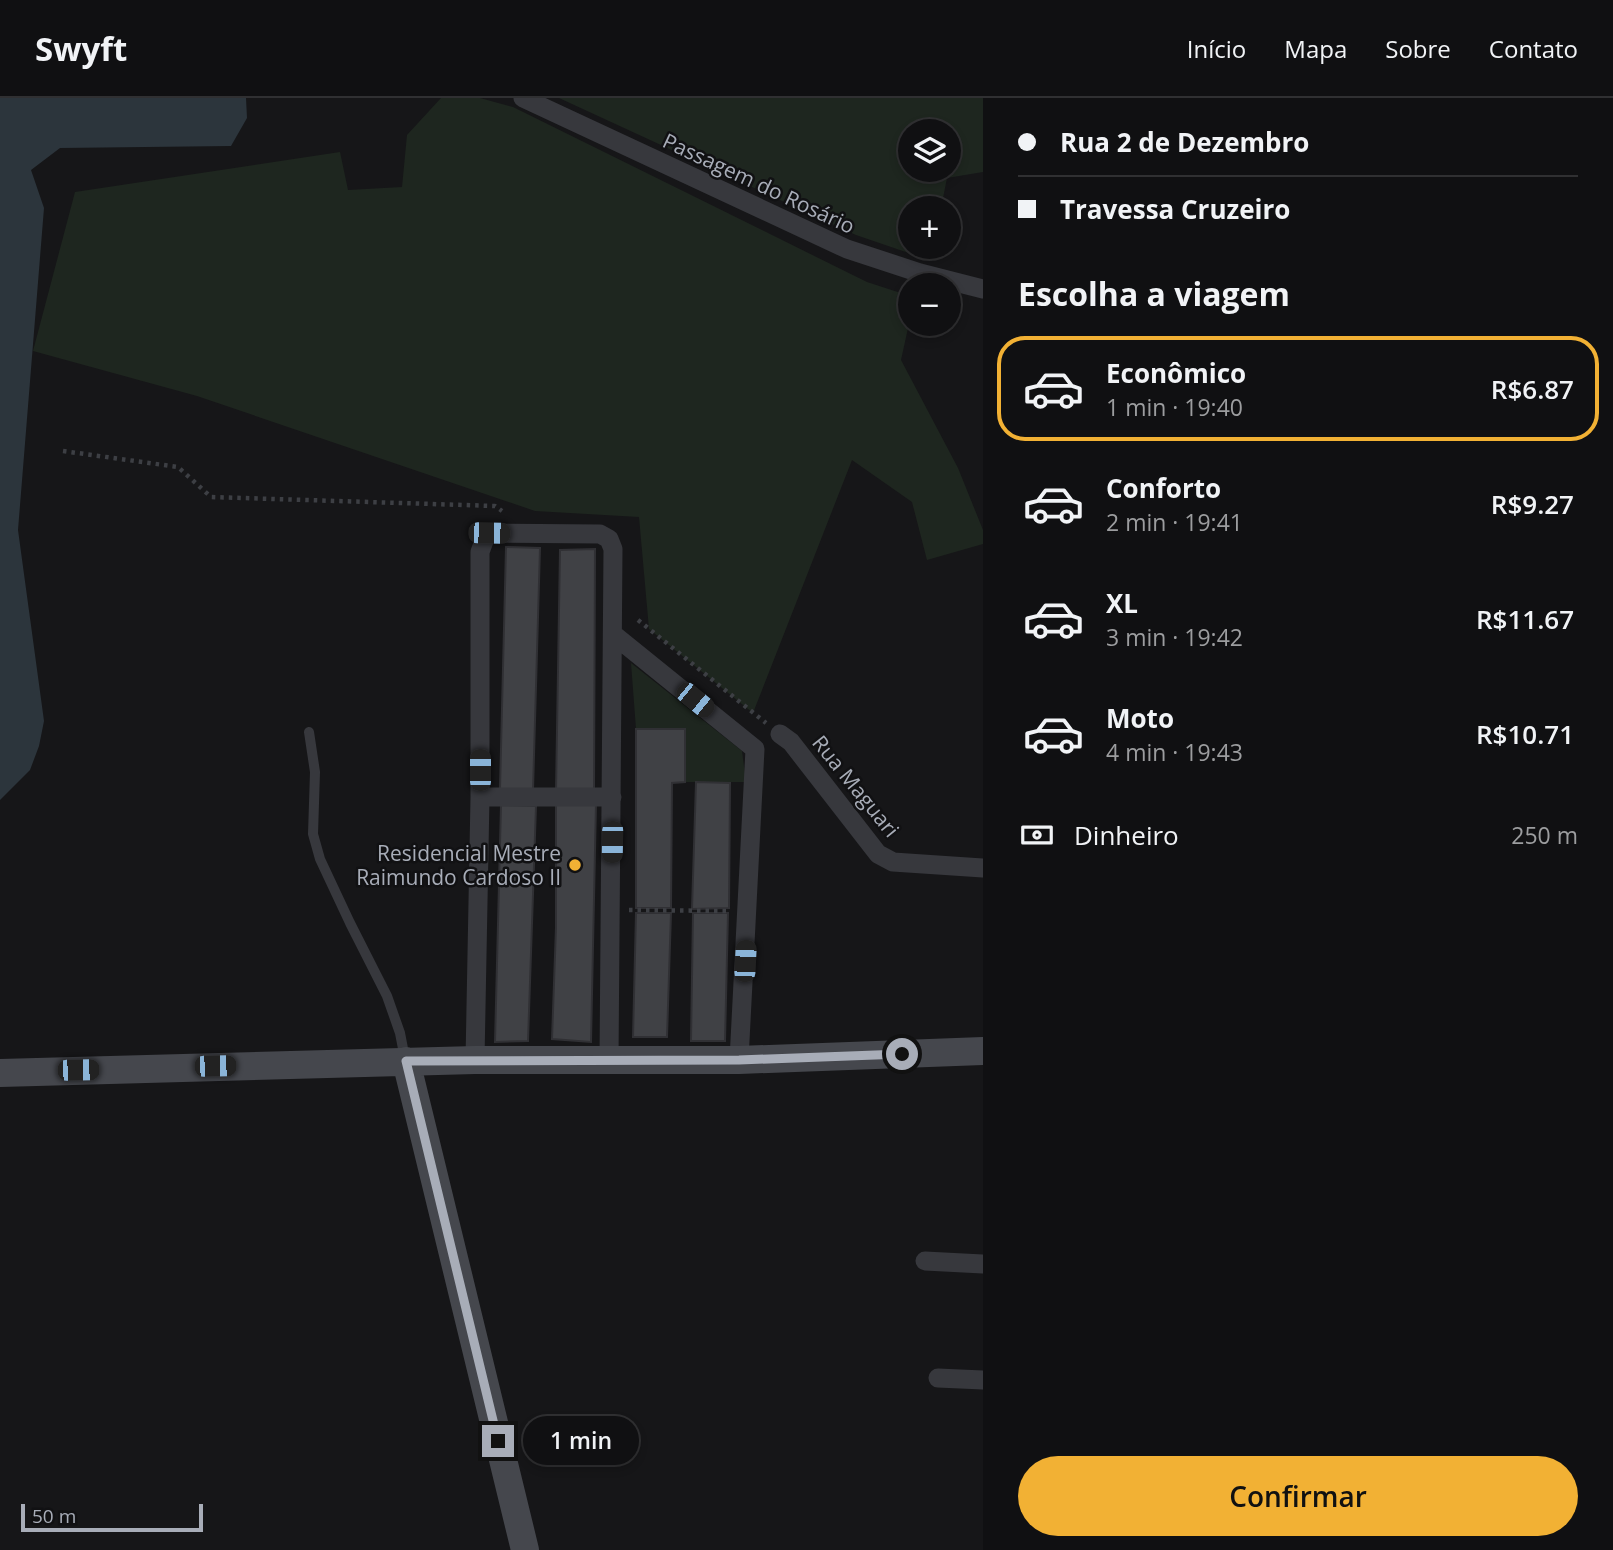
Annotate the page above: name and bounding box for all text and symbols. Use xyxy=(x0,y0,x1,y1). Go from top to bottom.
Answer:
text: Swyft xyxy=(35,26,127,71)
text: Início xyxy=(1187,32,1246,65)
text: Mapa xyxy=(1284,32,1347,65)
text: Sobre xyxy=(1385,32,1451,65)
text: Contato xyxy=(1489,32,1578,65)
map controls xyxy=(898,119,961,336)
button: layers xyxy=(898,119,961,182)
text: Rua 2 de Dezembro xyxy=(1060,124,1309,160)
street label: Passagem do Rosário xyxy=(658,126,860,240)
text: Travessa Cruzeiro xyxy=(1060,191,1290,227)
button: + xyxy=(898,196,961,259)
text: Escolha a viagem xyxy=(1018,272,1290,315)
button: − xyxy=(898,273,961,336)
text: Econômico xyxy=(1106,355,1246,391)
icon: car xyxy=(1022,357,1085,420)
text: R$6.87 xyxy=(1491,371,1574,407)
text: 1 min · 19:40 xyxy=(1106,391,1243,423)
text: Conforto xyxy=(1106,470,1221,506)
icon: car xyxy=(1022,472,1085,535)
text: R$9.27 xyxy=(1491,486,1574,522)
text: 2 min · 19:41 xyxy=(1106,506,1243,538)
car xyxy=(468,522,511,544)
text: XL xyxy=(1106,585,1138,621)
icon: car xyxy=(1022,587,1085,650)
text: R$11.67 xyxy=(1476,601,1574,637)
text: 3 min · 19:42 xyxy=(1106,621,1243,653)
car xyxy=(673,679,718,721)
text: Moto xyxy=(1106,700,1174,736)
icon: car xyxy=(1022,702,1085,765)
text: R$10.71 xyxy=(1476,716,1574,752)
street label: Rua Maguari xyxy=(806,729,906,843)
text: 4 min · 19:43 xyxy=(1106,736,1243,768)
car xyxy=(470,749,491,791)
icon: cash xyxy=(1018,816,1056,854)
text: Dinheiro xyxy=(1074,817,1179,853)
text: 250 m xyxy=(1511,819,1578,851)
car xyxy=(602,821,623,863)
place label: Residencial Mestre Raimundo Cardoso II xyxy=(356,839,561,891)
marker: Residencial Mestre Raimundo Cardoso II xyxy=(567,857,583,873)
car xyxy=(734,939,757,983)
route start xyxy=(886,1038,918,1070)
car xyxy=(194,1055,237,1077)
car xyxy=(57,1059,100,1081)
callout: 1 min xyxy=(522,1416,638,1466)
text: 1 min xyxy=(550,1424,612,1456)
route end xyxy=(482,1425,514,1457)
button: Confirmar xyxy=(1018,1456,1578,1536)
scale bar xyxy=(21,1501,203,1533)
text: 50 m xyxy=(32,1503,76,1529)

